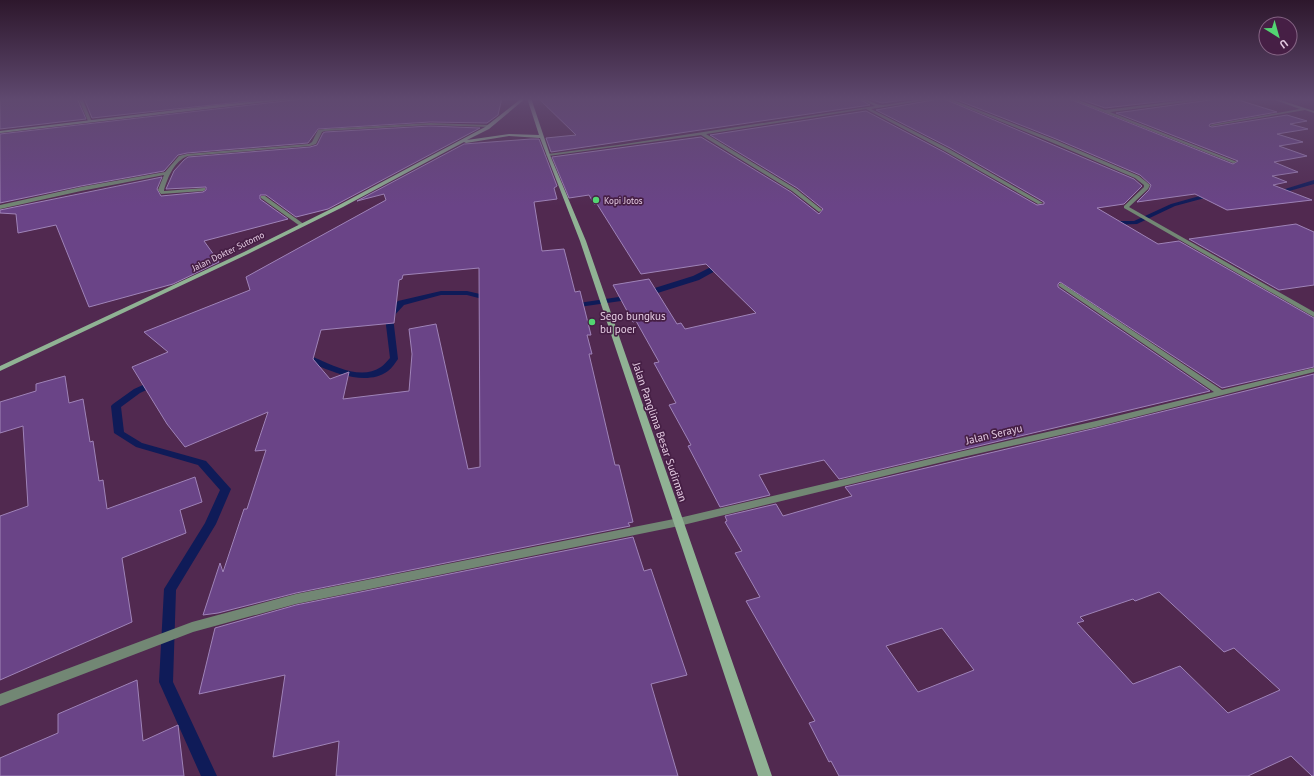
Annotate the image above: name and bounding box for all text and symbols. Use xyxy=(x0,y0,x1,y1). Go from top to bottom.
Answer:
north arrow xyxy=(1258,16,1298,56)
text: U xyxy=(1277,36,1291,52)
marker: Kopi Jotos xyxy=(591,195,601,205)
place label: Kopi Jotos xyxy=(604,195,643,206)
street label: Jalan Dokter Sutomo xyxy=(189,229,266,274)
place label: Sego bungkus bu poer xyxy=(600,309,666,336)
marker: Sego bungkus bu poer xyxy=(587,317,597,327)
street label: Jalan Panglima Besar Sudirman xyxy=(629,360,690,504)
street label: Jalan Serayu xyxy=(963,421,1024,448)

